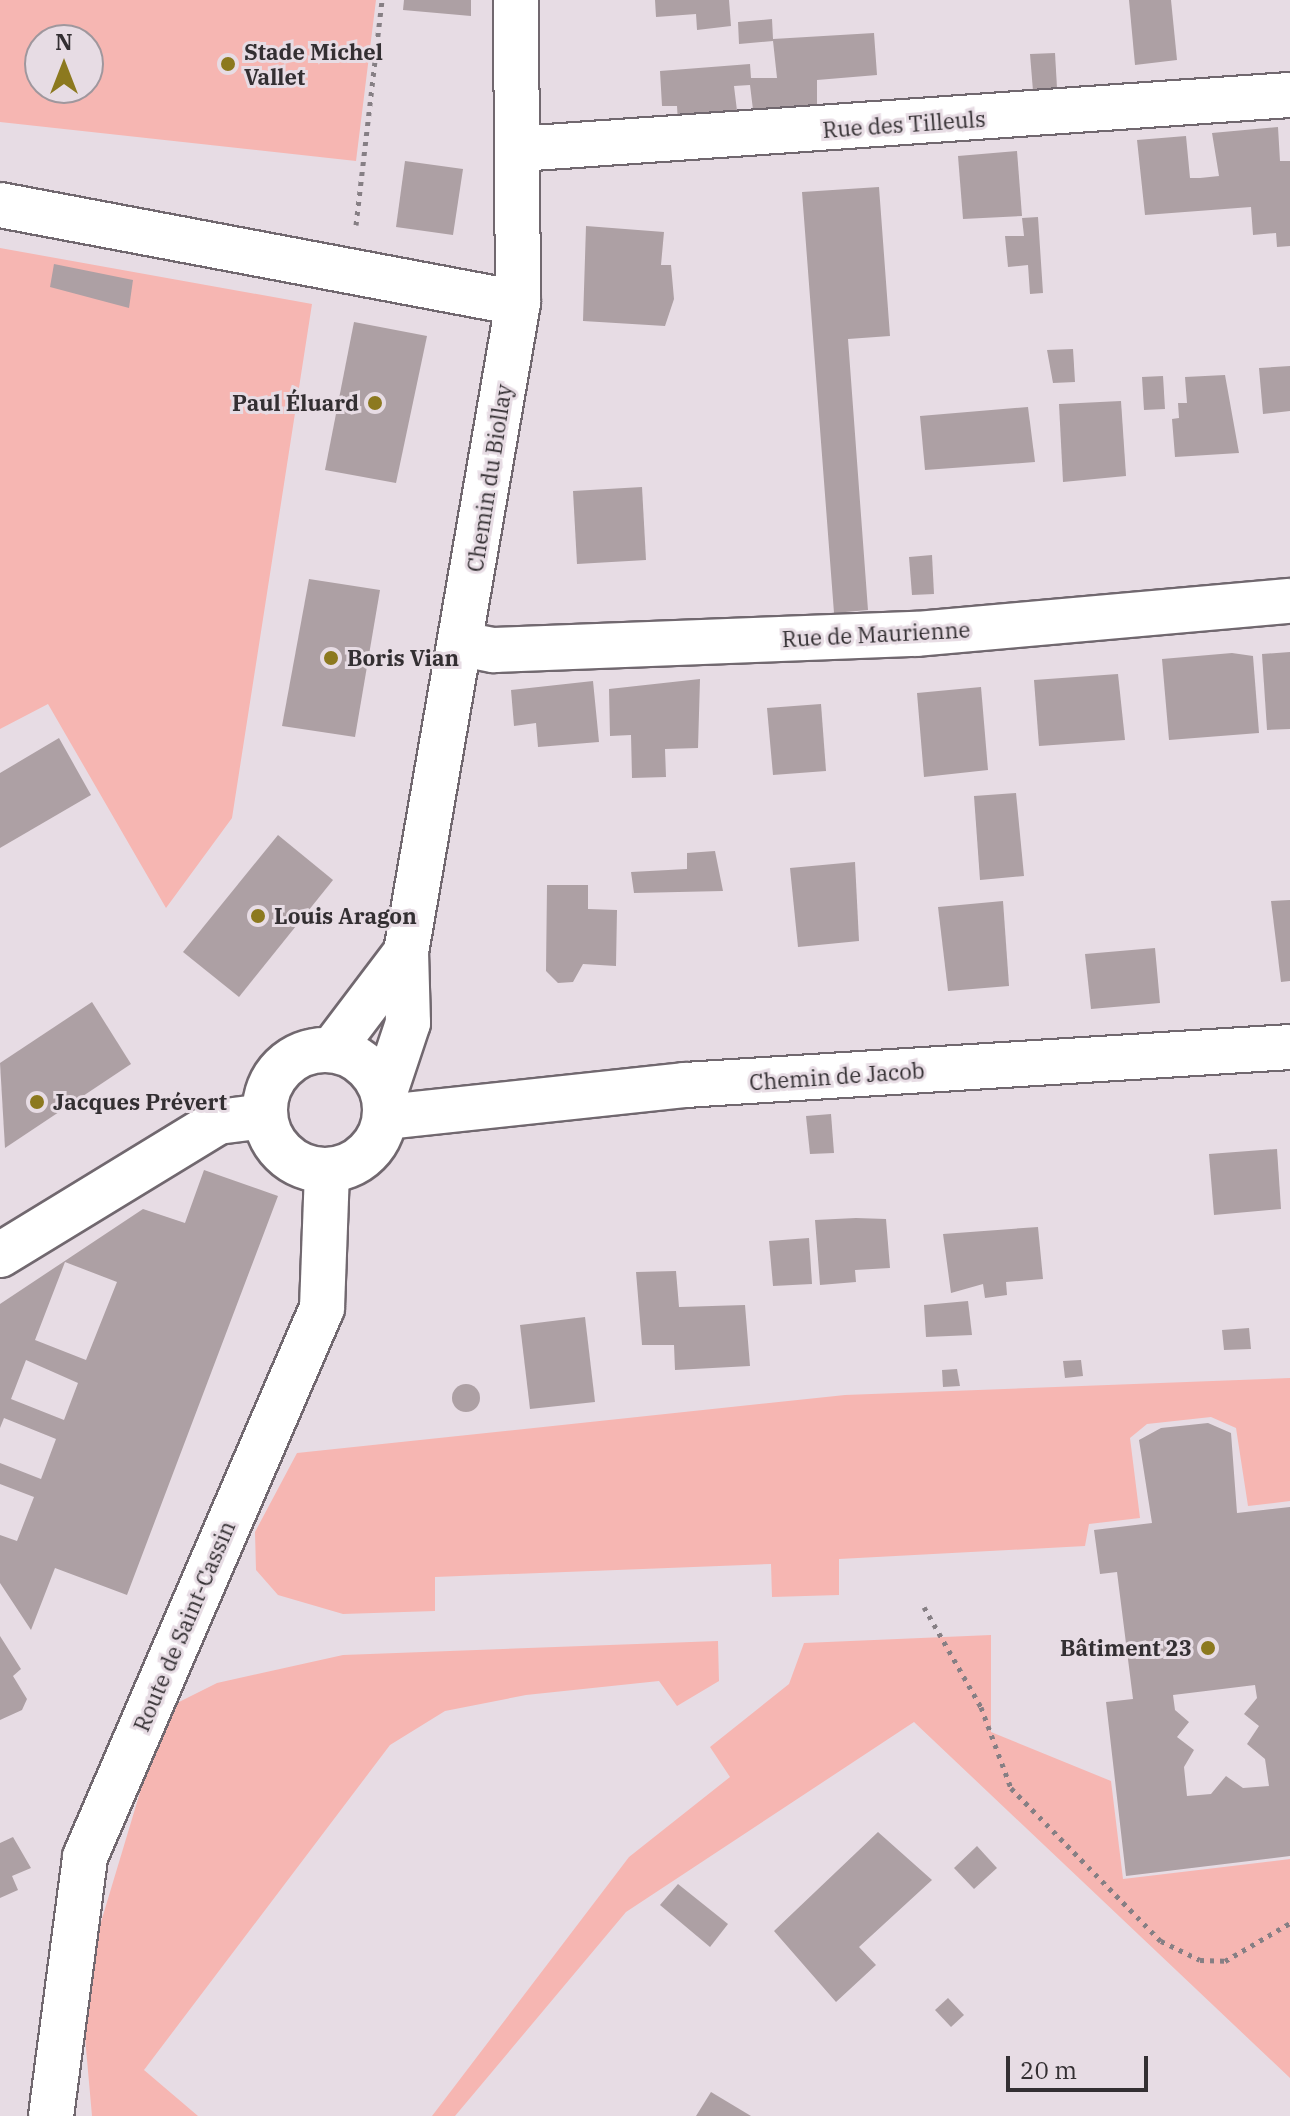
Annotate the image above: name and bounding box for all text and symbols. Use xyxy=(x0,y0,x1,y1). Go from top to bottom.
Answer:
north arrow xyxy=(24,24,104,104)
text: N xyxy=(55,27,73,56)
place label: Stade Michel Vallet xyxy=(244,38,383,90)
marker: Stade Michel Vallet xyxy=(219,55,237,73)
street label: Rue des Tilleuls xyxy=(822,105,986,143)
street label: Chemin du Biollay xyxy=(461,382,517,574)
place label: Paul Éluard xyxy=(232,390,359,416)
marker: Paul Éluard xyxy=(366,394,384,412)
street label: Rue de Maurienne xyxy=(781,616,971,652)
place label: Boris Vian xyxy=(347,645,459,671)
marker: Boris Vian xyxy=(322,649,340,667)
place label: Louis Aragon xyxy=(274,903,417,929)
marker: Louis Aragon xyxy=(249,907,267,925)
street label: Chemin de Jacob xyxy=(748,1057,926,1095)
place label: Jacques Prévert xyxy=(53,1089,227,1115)
marker: Jacques Prévert xyxy=(28,1093,46,1111)
street label: Route de Saint-Cassin xyxy=(128,1517,240,1735)
place label: Bâtiment 23 xyxy=(1060,1635,1192,1661)
marker: Bâtiment 23 xyxy=(1199,1639,1217,1657)
scale bar xyxy=(1010,2040,1152,2090)
text: 20 m xyxy=(1020,2054,1077,2086)

